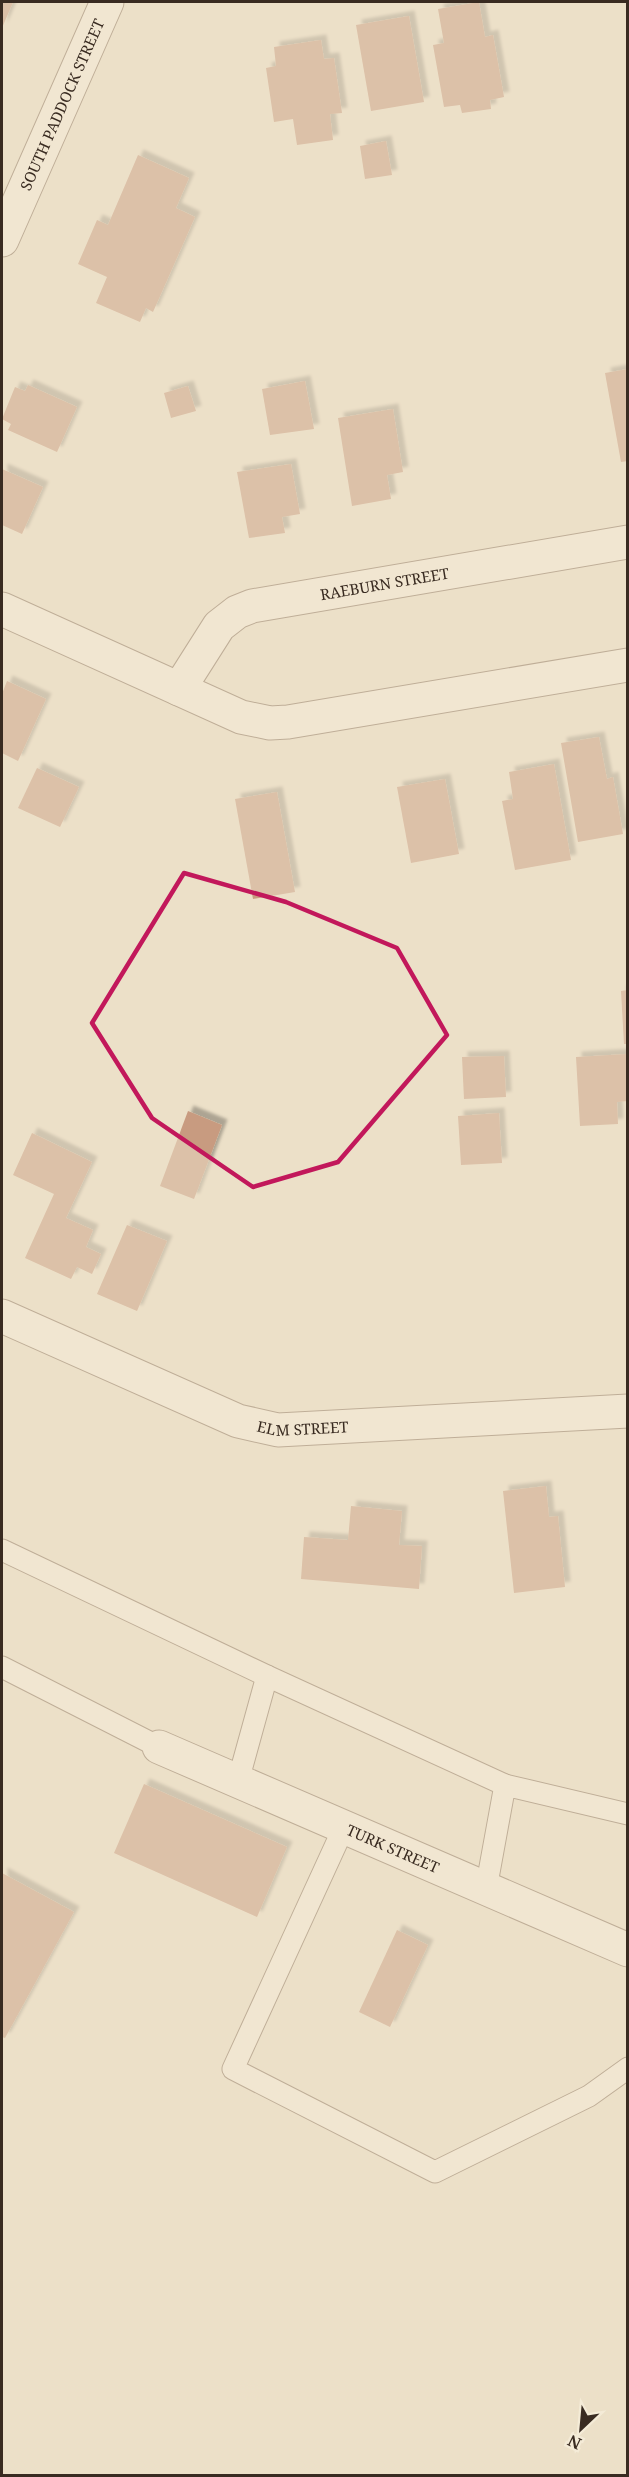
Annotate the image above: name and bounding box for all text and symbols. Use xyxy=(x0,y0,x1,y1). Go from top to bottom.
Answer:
street label: SOUTH PADDOCK STREET xyxy=(15,16,108,193)
street label: RAEBURN STREET xyxy=(319,563,450,604)
street label: ELM STREET xyxy=(255,1416,349,1440)
street label: TURK STREET xyxy=(344,1819,442,1877)
north arrow xyxy=(551,2399,611,2459)
text: N xyxy=(564,2430,585,2455)

